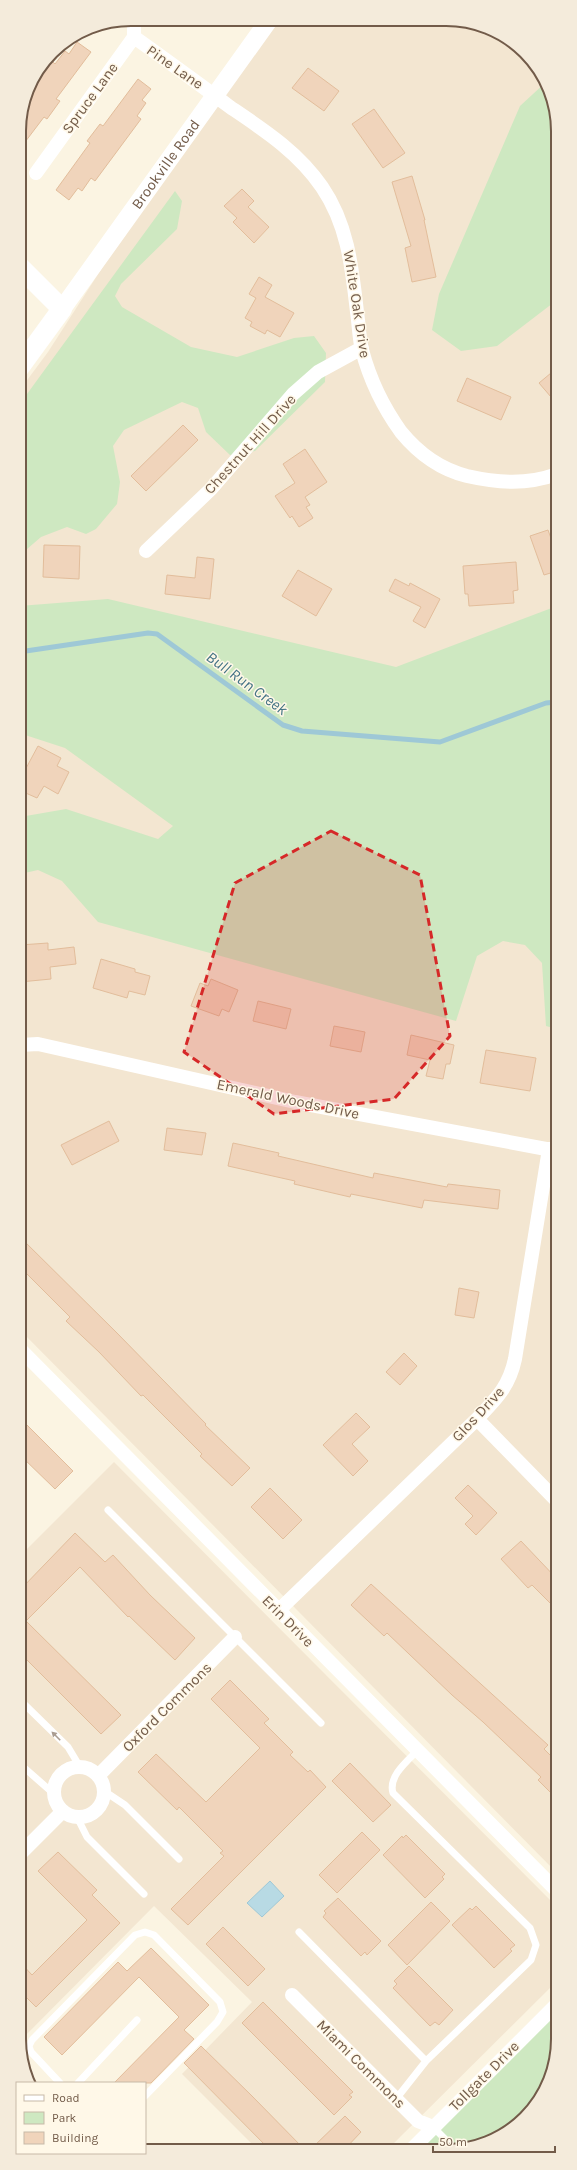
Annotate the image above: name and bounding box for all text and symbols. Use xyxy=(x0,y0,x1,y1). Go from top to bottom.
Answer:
street label: Pine Lane xyxy=(143,41,207,93)
street label: Spruce Lane xyxy=(58,59,122,137)
street label: Brookville Road xyxy=(128,116,204,213)
street label: White Oak Drive xyxy=(340,249,374,359)
street label: Chestnut Hill Drive xyxy=(200,390,300,498)
water label: Bull Run Creek xyxy=(203,647,292,719)
street label: Emerald Woods Drive xyxy=(215,1075,361,1123)
street label: Glos Drive xyxy=(448,1383,508,1445)
street label: Erin Drive xyxy=(258,1591,318,1651)
street label: Oxford Commons xyxy=(119,1659,215,1755)
one-way arrow xyxy=(51,1731,61,1741)
street label: Miami Commons xyxy=(313,2016,409,2112)
street label: Tollgate Drive xyxy=(445,2037,523,2115)
legend xyxy=(16,2082,146,2154)
text: Road xyxy=(52,2091,80,2105)
text: Park xyxy=(52,2111,77,2125)
scale bar xyxy=(433,2128,555,2154)
text: Building xyxy=(52,2131,99,2145)
text: 50 m xyxy=(439,2135,467,2149)

